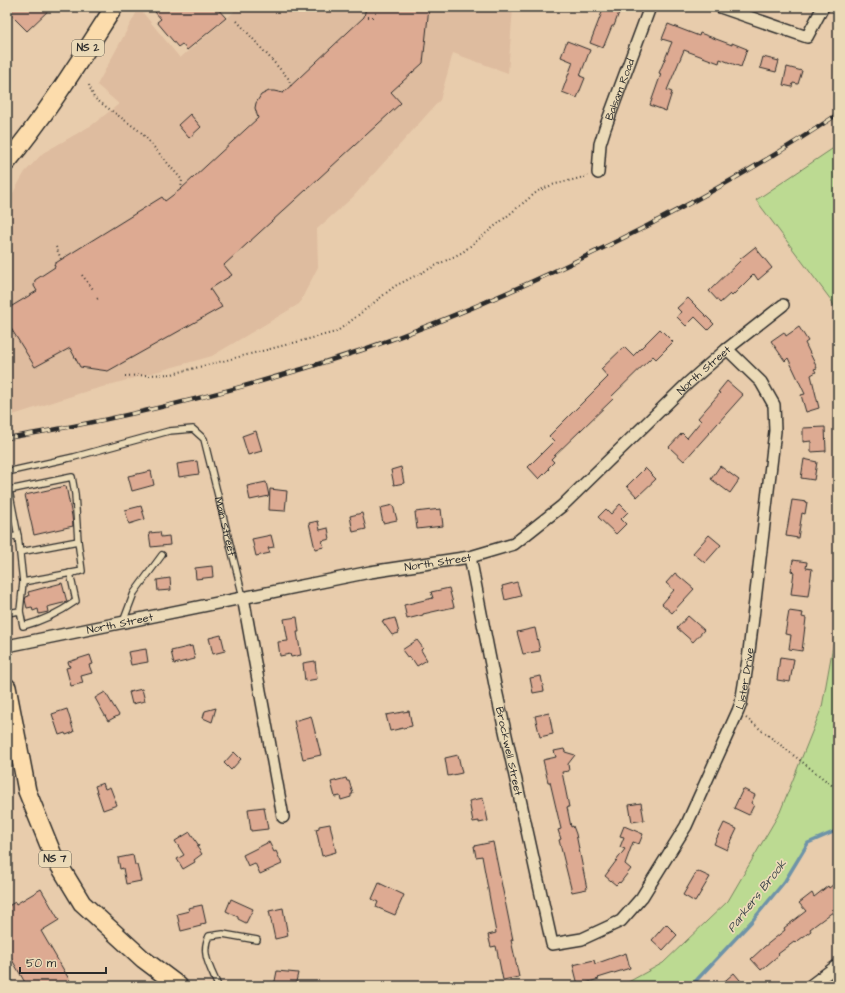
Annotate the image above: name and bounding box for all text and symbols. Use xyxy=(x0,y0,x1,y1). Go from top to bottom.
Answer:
road number: NS 2 xyxy=(72,40,104,56)
street label: Balsam Road xyxy=(601,56,638,122)
street label: North Street xyxy=(673,342,734,398)
street label: Main Street xyxy=(211,495,240,558)
street label: North Street xyxy=(403,549,473,574)
street label: North Street xyxy=(85,609,155,637)
street label: Lister Drive xyxy=(732,647,757,712)
street label: Brockwell Street xyxy=(492,705,527,797)
road number: NS 7 xyxy=(39,851,71,867)
water label: Parkers Brook xyxy=(723,856,791,936)
scale bar xyxy=(20,949,106,975)
text: 50 m xyxy=(26,955,57,972)

